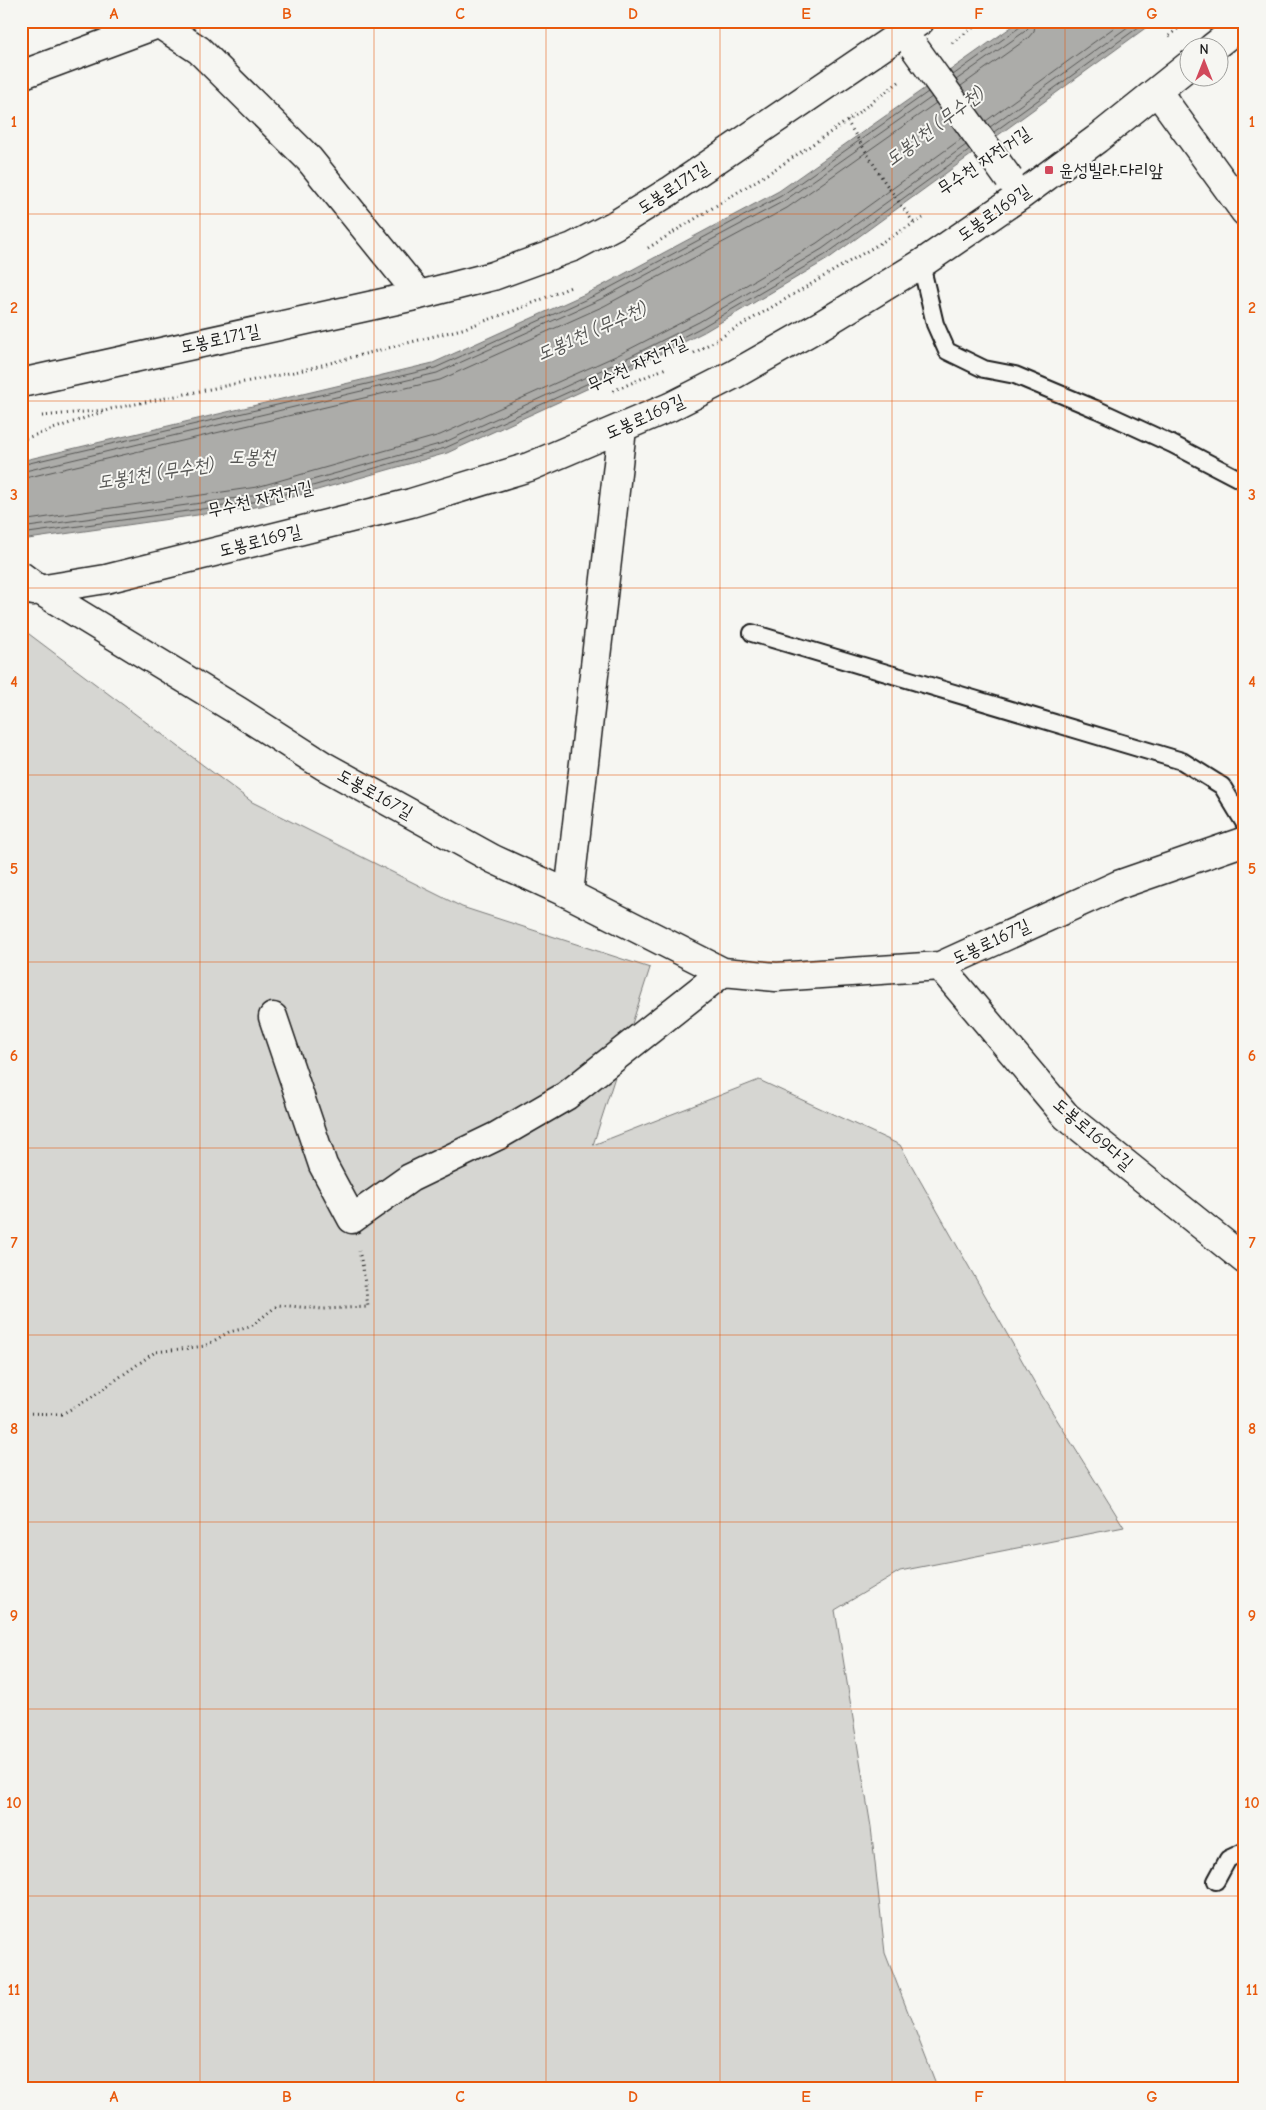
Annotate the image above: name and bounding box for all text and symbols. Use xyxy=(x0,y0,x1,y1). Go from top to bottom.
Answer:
text: A xyxy=(110,5,119,23)
text: B xyxy=(282,5,292,23)
text: C xyxy=(455,5,465,23)
text: D xyxy=(628,5,638,23)
text: E xyxy=(801,5,811,23)
text: F xyxy=(974,5,984,23)
text: G xyxy=(1146,5,1158,23)
north arrow xyxy=(1178,38,1228,88)
text: N xyxy=(1199,41,1209,58)
water label: 도봉1천 (무수천) xyxy=(881,81,989,171)
text: 1 xyxy=(11,113,17,131)
text: 1 xyxy=(1249,113,1255,131)
street label: 무수천 자전거길 xyxy=(934,122,1035,200)
street label: 도봉로171길 xyxy=(633,157,713,219)
place label: 윤성빌라.다리앞 xyxy=(1059,160,1164,181)
marker: 윤성빌라.다리앞 xyxy=(1043,164,1055,176)
street label: 도봉로169길 xyxy=(953,180,1035,246)
water label: 도봉1천 (무수천) xyxy=(533,297,651,365)
text: 2 xyxy=(10,299,18,317)
text: 2 xyxy=(1248,299,1256,317)
street label: 도봉로171길 xyxy=(178,320,262,358)
street label: 무수천 자전거길 xyxy=(584,332,691,396)
street label: 도봉로169길 xyxy=(602,390,688,444)
water label: 도봉천 xyxy=(229,446,277,468)
water label: 도봉1천 (무수천) xyxy=(96,453,216,493)
street label: 무수천 자전거길 xyxy=(205,477,315,521)
text: 3 xyxy=(10,486,18,504)
text: 3 xyxy=(1248,486,1256,504)
street label: 도봉로169길 xyxy=(217,520,304,561)
text: 4 xyxy=(10,673,18,691)
text: 4 xyxy=(1248,673,1256,691)
street label: 도봉로167길 xyxy=(333,765,417,824)
text: 5 xyxy=(10,860,18,878)
text: 5 xyxy=(1248,860,1256,878)
street label: 도봉로167길 xyxy=(949,915,1034,969)
text: 6 xyxy=(10,1047,18,1065)
text: 6 xyxy=(1248,1047,1256,1065)
street label: 도봉로169다길 xyxy=(1049,1094,1138,1175)
text: 7 xyxy=(10,1234,18,1252)
text: 7 xyxy=(1248,1234,1256,1252)
text: 8 xyxy=(10,1420,18,1438)
text: 8 xyxy=(1248,1420,1256,1438)
text: 9 xyxy=(10,1607,18,1625)
text: 9 xyxy=(1248,1607,1256,1625)
text: 10 xyxy=(6,1794,22,1812)
text: 10 xyxy=(1244,1794,1260,1812)
text: 11 xyxy=(8,1981,20,1999)
text: 11 xyxy=(1246,1981,1258,1999)
text: A xyxy=(110,2088,119,2106)
text: B xyxy=(282,2088,292,2106)
text: C xyxy=(455,2088,465,2106)
text: D xyxy=(628,2088,638,2106)
text: E xyxy=(801,2088,811,2106)
text: F xyxy=(974,2088,984,2106)
text: G xyxy=(1146,2088,1158,2106)

